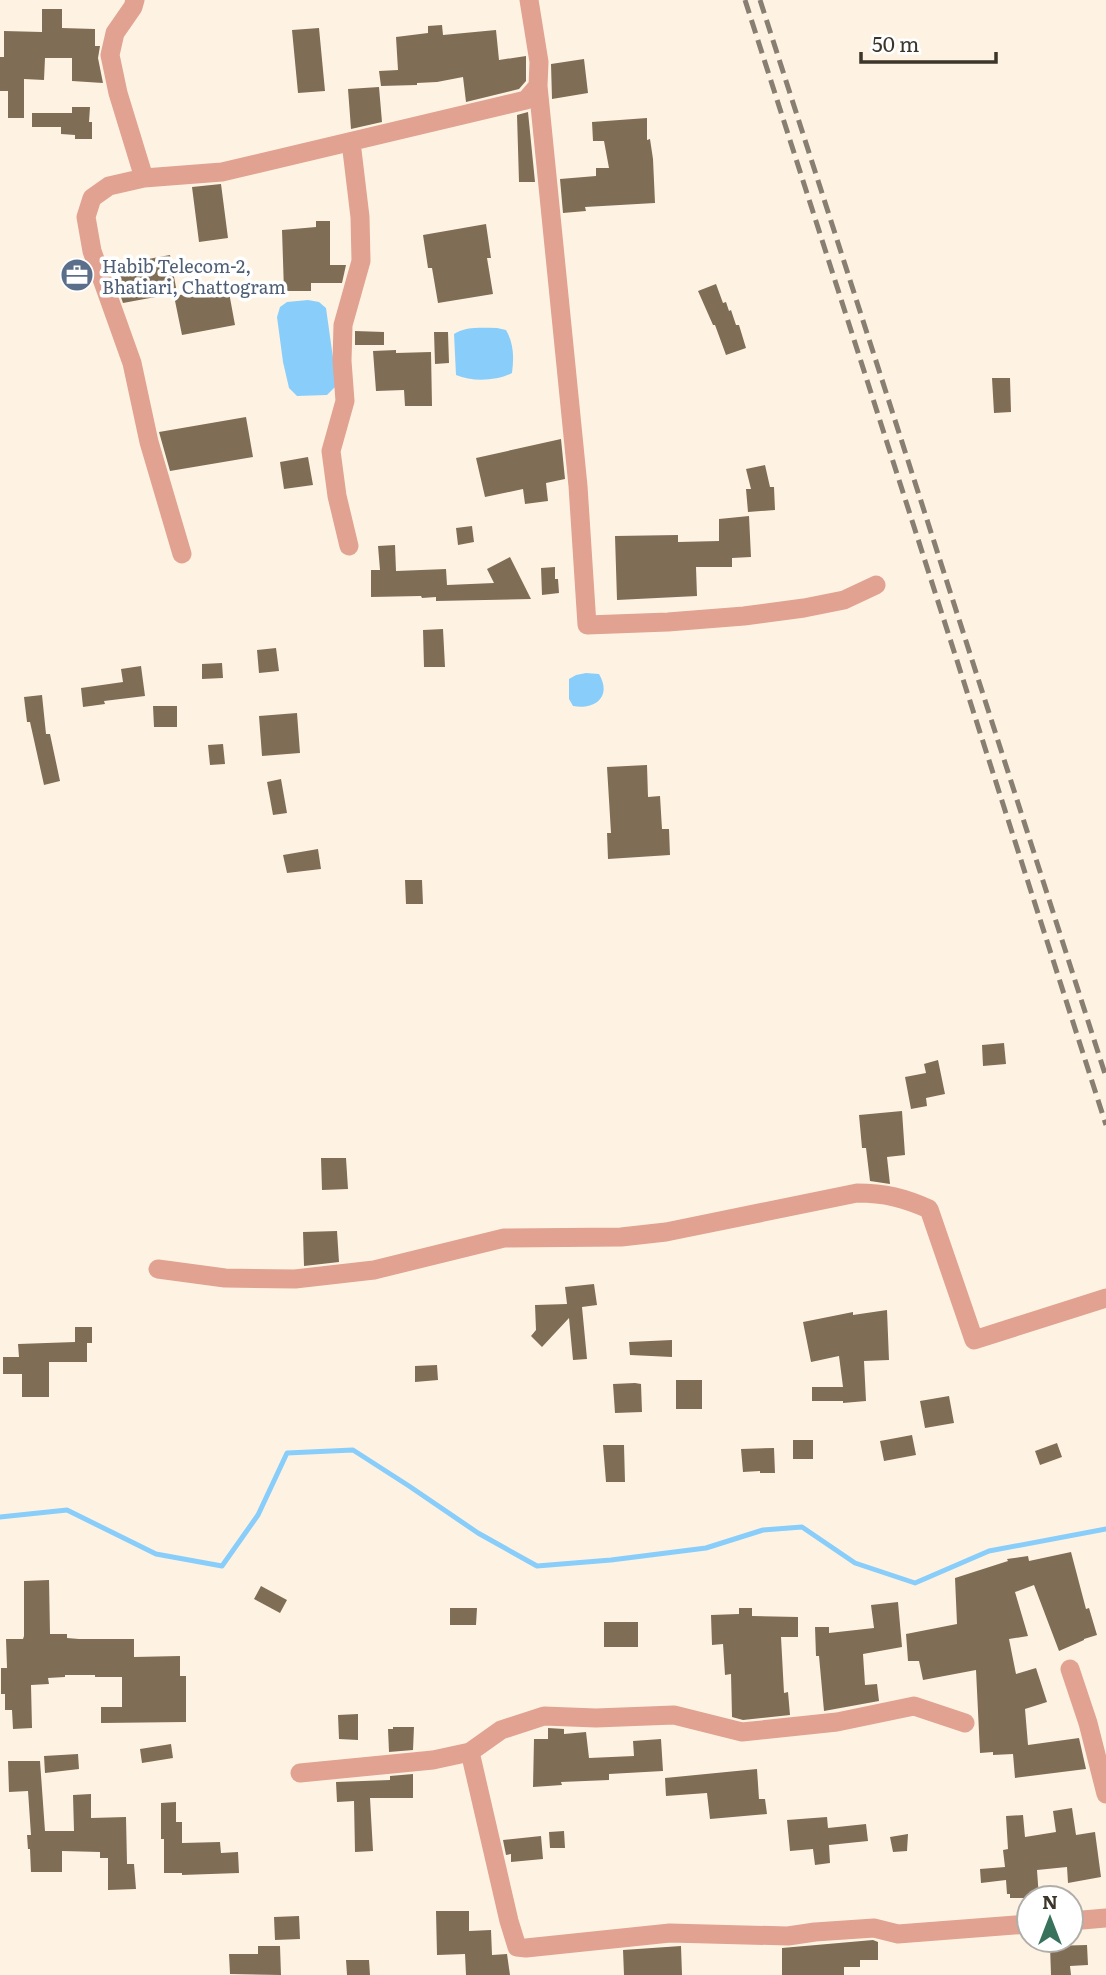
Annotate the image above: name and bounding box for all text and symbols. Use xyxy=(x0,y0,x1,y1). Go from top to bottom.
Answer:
scale bar xyxy=(861,21,996,65)
text: 50 m xyxy=(872,27,919,58)
place label: Habib Telecom-2, Bhatiari, Chattogram xyxy=(102,252,286,300)
office icon: Habib Telecom-2, Bhatiari, Chattogram xyxy=(58,256,96,294)
north arrow xyxy=(1015,1884,1085,1954)
text: N xyxy=(1042,1887,1058,1915)

